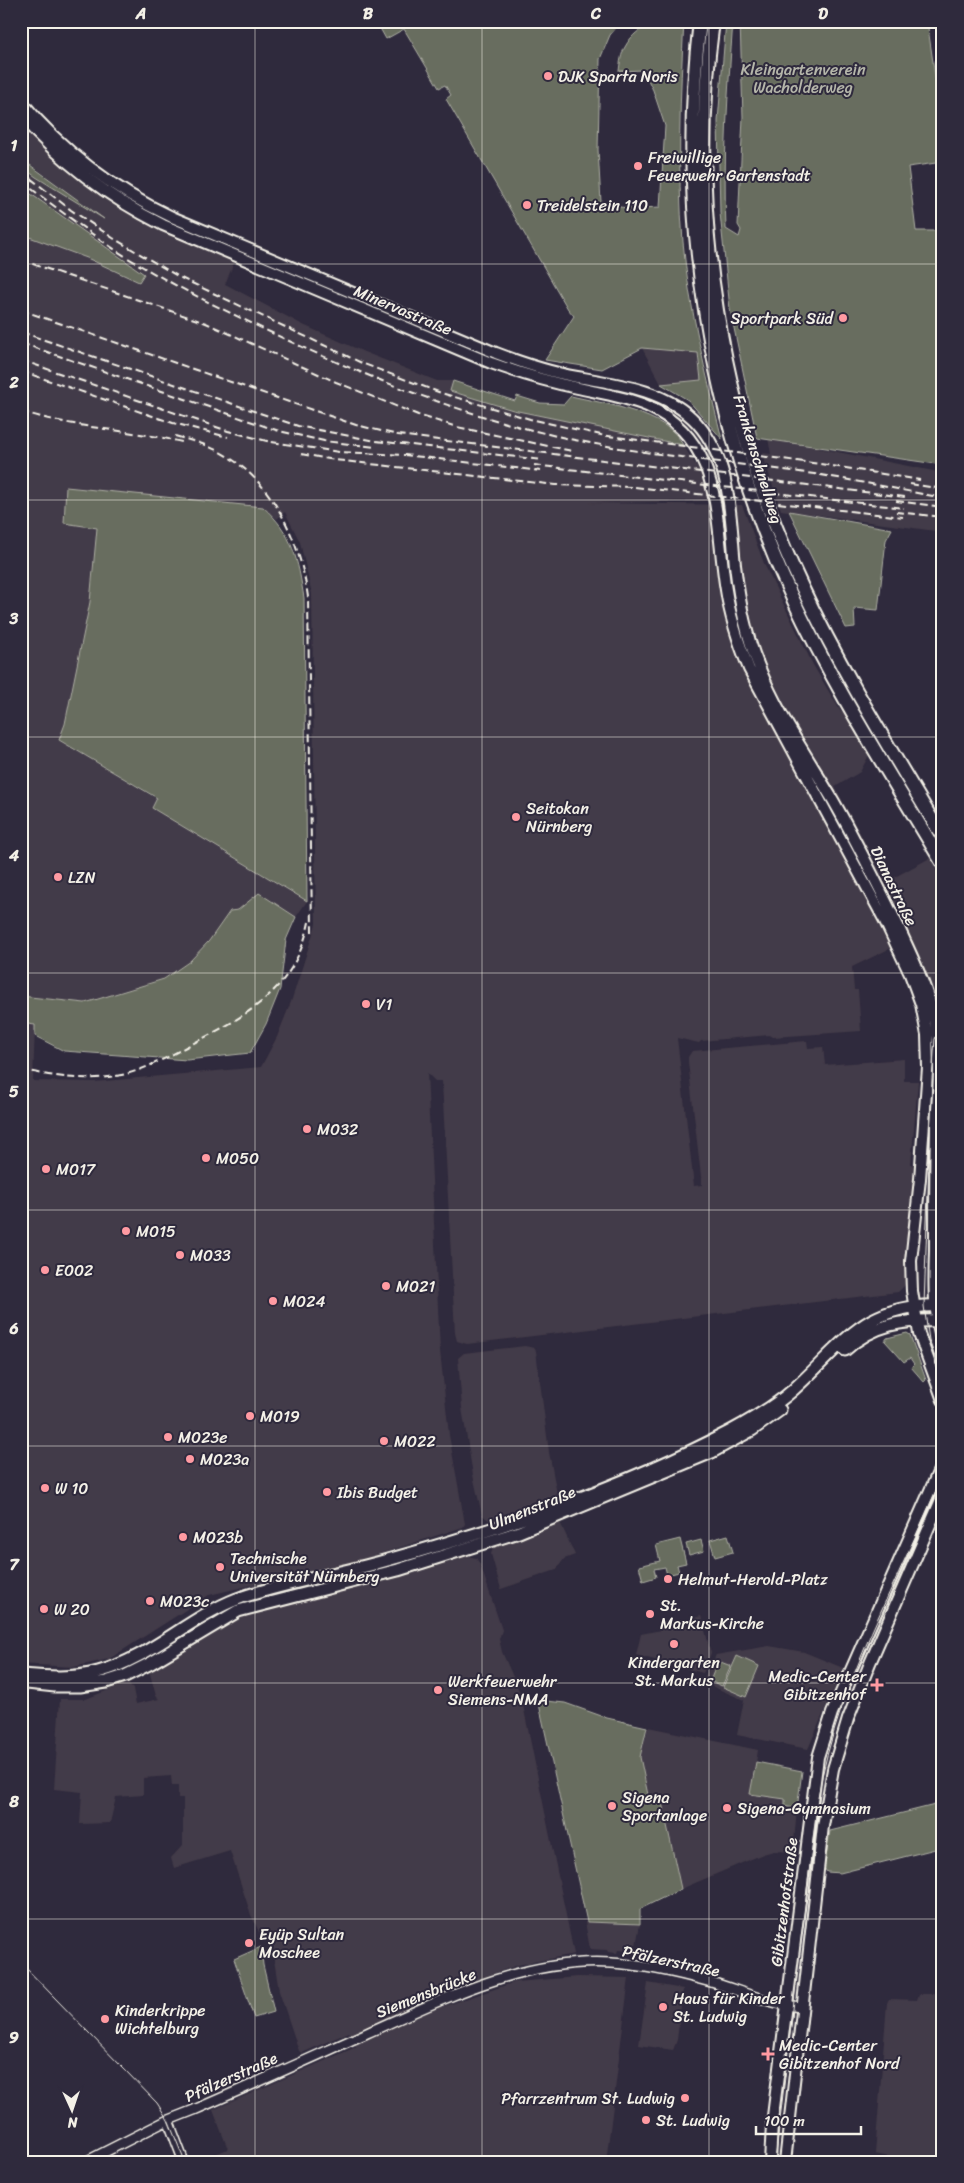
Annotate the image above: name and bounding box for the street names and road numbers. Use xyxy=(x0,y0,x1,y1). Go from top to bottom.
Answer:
street label: Minervastraße xyxy=(349,276,457,344)
street label: Frankenschnellweg xyxy=(725,391,791,527)
street label: Dianastraße xyxy=(862,841,926,931)
street label: Ulmenstraße xyxy=(484,1477,580,1539)
street label: Gibitzenhofstraße xyxy=(762,1836,806,1968)
street label: Pfälzerstraße xyxy=(620,1937,723,1986)
street label: Siemensbrücke xyxy=(371,1960,481,2026)
street label: Pfälzerstraße xyxy=(180,2044,282,2110)

